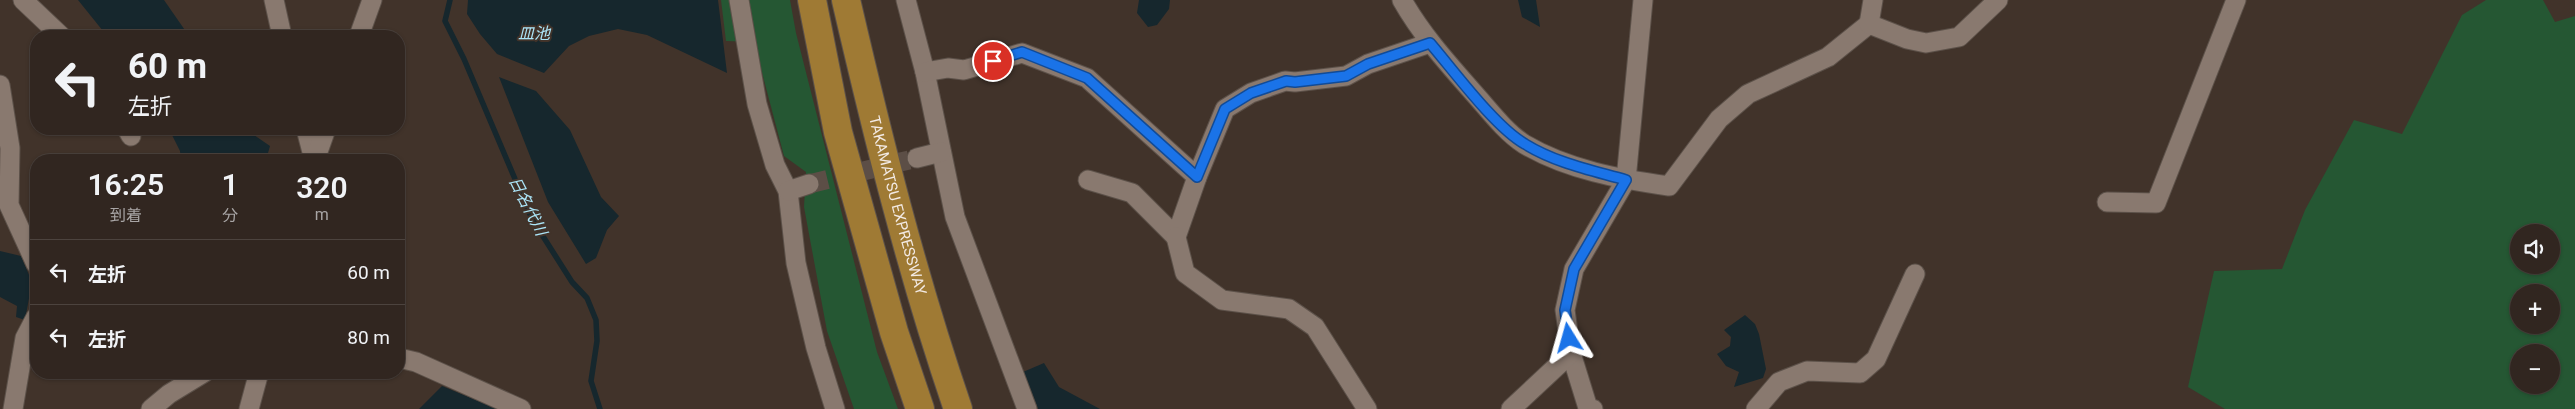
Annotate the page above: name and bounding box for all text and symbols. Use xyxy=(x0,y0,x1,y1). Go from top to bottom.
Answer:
water label: 皿池 xyxy=(518,24,552,43)
pin xyxy=(972,40,1014,82)
text: 60 m xyxy=(128,46,207,87)
icon: arrive xyxy=(979,47,1007,75)
icon: left xyxy=(45,50,110,115)
text: 左折 xyxy=(128,94,172,119)
street label: TAKAMATSU EXPRESSWAY xyxy=(865,114,930,297)
text: 16:25 xyxy=(87,167,164,202)
text: 1 xyxy=(222,167,239,202)
text: 320 xyxy=(296,170,348,205)
water label: 日名代川 xyxy=(505,173,552,241)
text: m xyxy=(315,205,329,224)
text: 到着 xyxy=(110,206,142,225)
text: 分 xyxy=(222,206,238,225)
map controls xyxy=(2510,224,2560,394)
button: sound xyxy=(2510,224,2560,274)
icon: left xyxy=(45,258,73,286)
text: 60 m xyxy=(347,261,390,284)
text: 左折 xyxy=(88,263,126,286)
button: + xyxy=(2510,284,2560,334)
position arrow xyxy=(1542,311,1594,363)
icon: left xyxy=(45,323,73,351)
text: 80 m xyxy=(347,326,390,349)
text: 左折 xyxy=(88,328,126,351)
button: − xyxy=(2510,344,2560,394)

